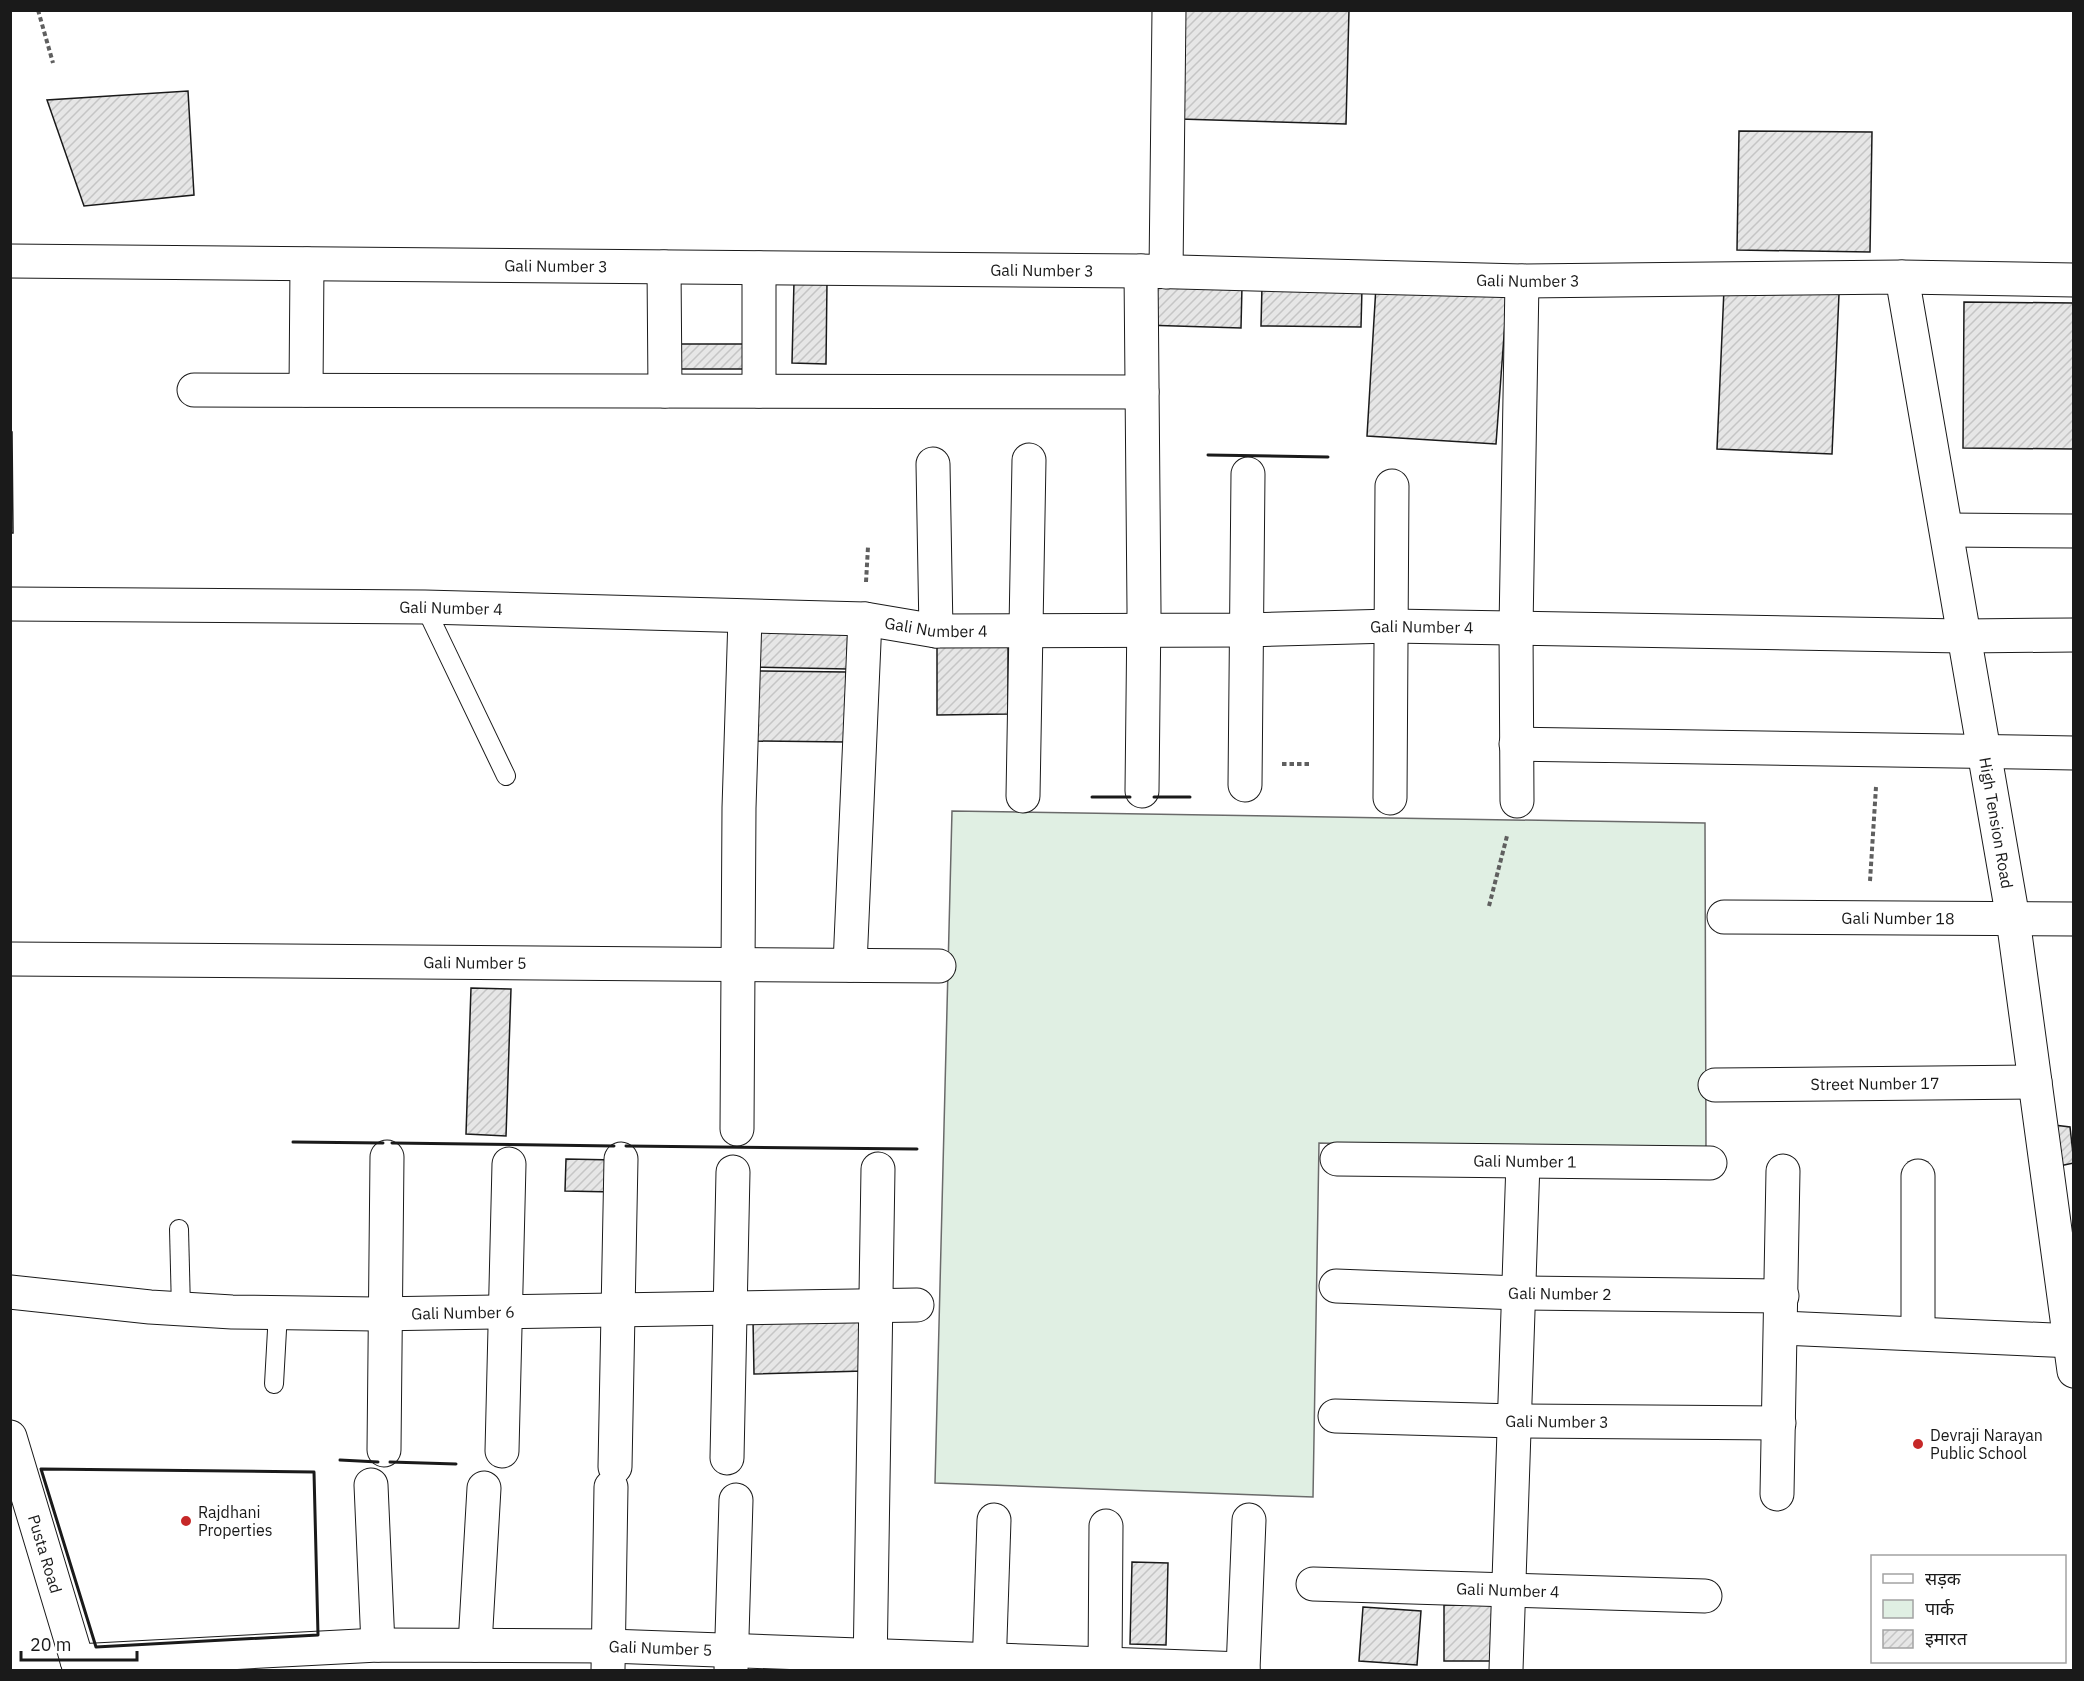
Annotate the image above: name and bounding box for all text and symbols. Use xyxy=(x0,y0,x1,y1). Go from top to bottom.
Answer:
street label: Gali Number 3 xyxy=(504,255,608,276)
street label: Gali Number 3 xyxy=(990,260,1094,281)
street label: Gali Number 3 xyxy=(1476,270,1580,291)
street label: Gali Number 4 xyxy=(399,597,503,619)
street label: Gali Number 4 xyxy=(883,612,988,641)
street label: Gali Number 4 xyxy=(1370,616,1474,637)
street label: High Tension Road xyxy=(1975,756,2018,890)
street label: Gali Number 18 xyxy=(1841,908,1955,928)
street label: Gali Number 5 xyxy=(423,952,527,973)
street label: Street Number 17 xyxy=(1810,1073,1940,1094)
street label: Gali Number 1 xyxy=(1473,1150,1577,1172)
street label: Gali Number 2 xyxy=(1508,1283,1612,1304)
street label: Gali Number 6 xyxy=(411,1302,515,1323)
street label: Gali Number 3 xyxy=(1505,1411,1609,1432)
place label: Devraji Narayan Public School xyxy=(1930,1425,2043,1463)
marker: Devraji Narayan Public School xyxy=(1911,1437,1925,1451)
place label: Rajdhani Properties xyxy=(198,1502,272,1540)
street label: Pusta Road xyxy=(24,1512,66,1596)
marker: Rajdhani Properties xyxy=(179,1514,193,1528)
legend xyxy=(1871,1555,2066,1663)
text: सड़क xyxy=(1925,1567,1962,1590)
street label: Gali Number 4 xyxy=(1456,1578,1560,1602)
text: पार्क xyxy=(1925,1597,1955,1620)
scale bar xyxy=(21,1624,136,1662)
text: इमारत xyxy=(1925,1627,1968,1650)
text: 20 m xyxy=(30,1633,72,1656)
street label: Gali Number 5 xyxy=(608,1636,713,1660)

